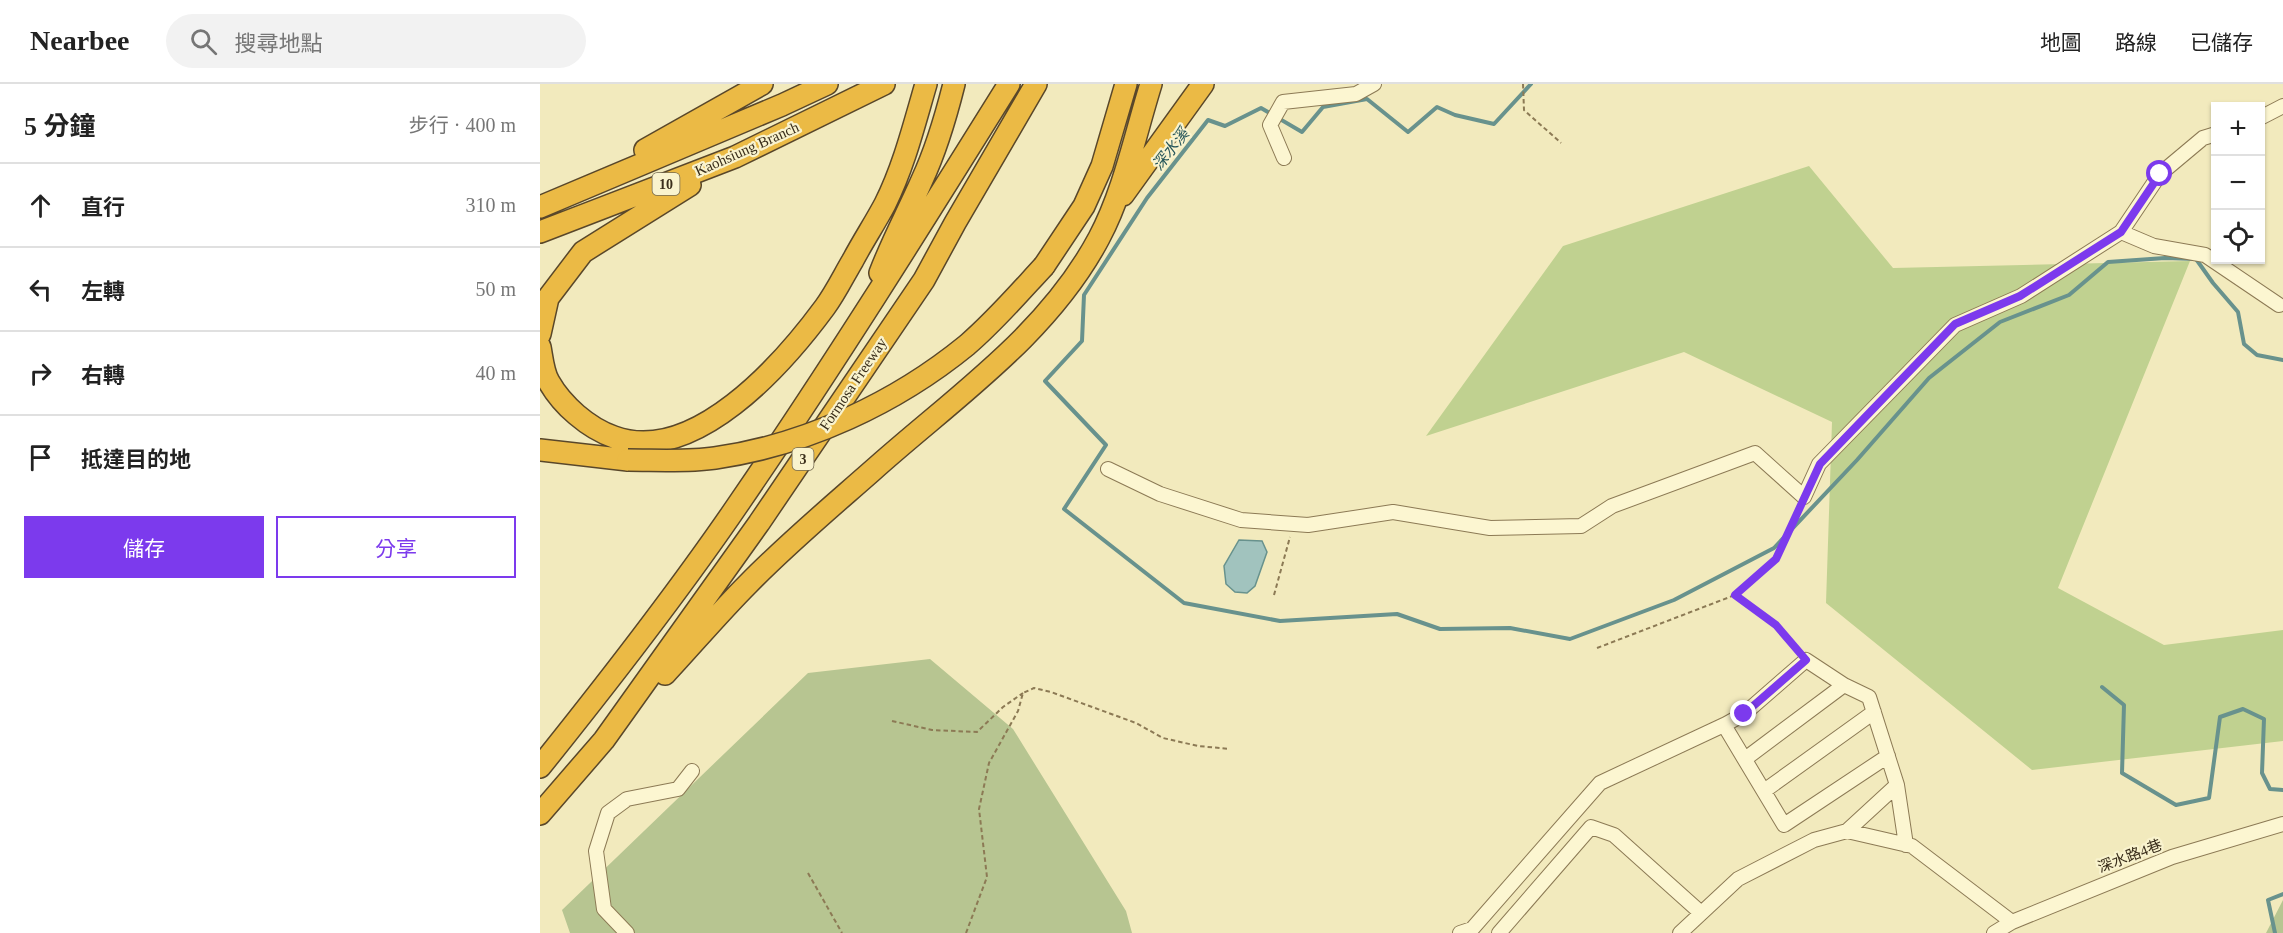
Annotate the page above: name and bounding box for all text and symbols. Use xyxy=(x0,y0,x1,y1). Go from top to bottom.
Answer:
search box xyxy=(166,14,586,68)
text: Nearbee xyxy=(30,25,130,56)
icon: search xyxy=(187,25,220,58)
text: 搜尋地點 xyxy=(235,31,323,56)
text: 地圖 xyxy=(2040,31,2082,55)
text: 路線 xyxy=(2115,31,2157,55)
text: 已儲存 xyxy=(2190,31,2253,55)
map controls xyxy=(2211,102,2265,264)
button: + xyxy=(2211,102,2265,156)
text: 5 分鐘 xyxy=(24,112,96,141)
text: 步行 · 400 m xyxy=(409,114,516,136)
street label: Kaohsiung Branch xyxy=(693,119,802,179)
water label: 深水溪 xyxy=(1149,124,1193,173)
button: − xyxy=(2211,156,2265,210)
route start xyxy=(2146,160,2172,186)
road number: 10 xyxy=(652,173,680,195)
icon: ahead xyxy=(24,189,57,222)
text: 310 m xyxy=(465,194,516,216)
text: 直行 xyxy=(81,195,125,220)
button: locate xyxy=(2211,210,2265,264)
icon: left xyxy=(24,273,57,306)
text: 50 m xyxy=(475,278,516,300)
text: 左轉 xyxy=(81,279,125,304)
street label: Formosa Freeway xyxy=(816,334,890,433)
icon: right xyxy=(24,357,57,390)
text: 40 m xyxy=(475,362,516,384)
text: 右轉 xyxy=(81,363,125,388)
icon: arrive xyxy=(24,441,57,474)
text: 抵達目的地 xyxy=(81,447,191,472)
road number: 3 xyxy=(792,448,814,470)
button: 儲存 xyxy=(24,516,264,578)
button: 分享 xyxy=(276,516,516,578)
route end xyxy=(1730,700,1756,726)
street label: 深水路4巷 xyxy=(2096,836,2164,876)

